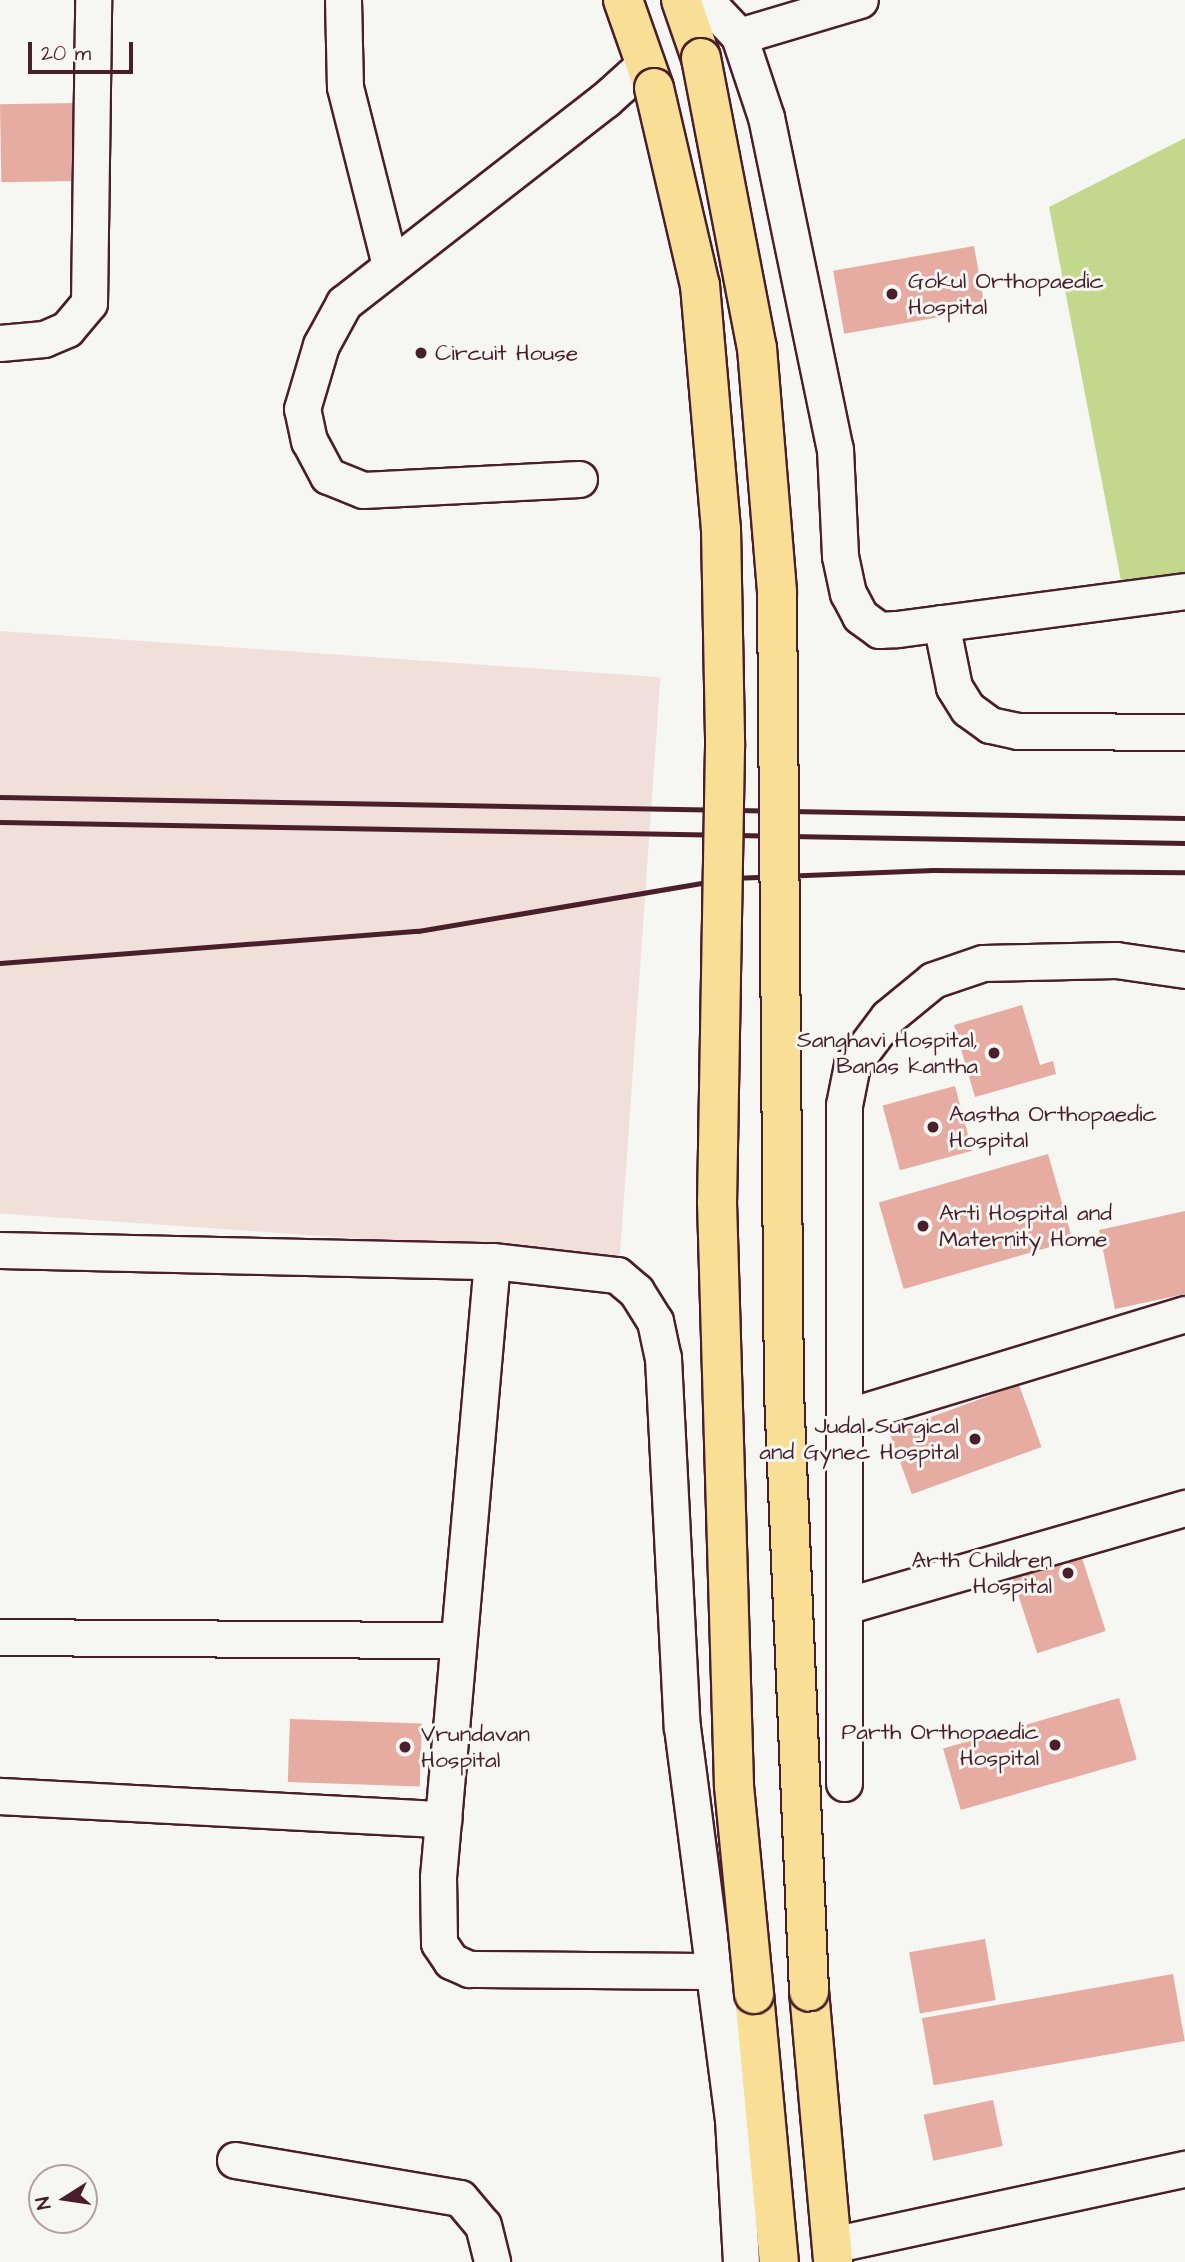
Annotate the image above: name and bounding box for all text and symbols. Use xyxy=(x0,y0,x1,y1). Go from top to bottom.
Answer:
scale bar xyxy=(32,28,136,72)
text: 20 m xyxy=(41,39,91,68)
place label: Gokul Orthopaedic Hospital xyxy=(908,267,1104,321)
marker: Gokul Orthopaedic Hospital xyxy=(882,284,902,304)
place label: Circuit House xyxy=(435,339,578,367)
marker: Circuit House xyxy=(413,345,429,361)
place label: Sanghavi Hospital, Banas kantha xyxy=(797,1026,978,1080)
marker: Sanghavi Hospital, Banas kantha xyxy=(984,1043,1004,1063)
place label: Aastha Orthopaedic Hospital xyxy=(949,1100,1157,1154)
marker: Aastha Orthopaedic Hospital xyxy=(923,1117,943,1137)
place label: Arti Hospital and Maternity Home xyxy=(939,1199,1112,1253)
marker: Arti Hospital and Maternity Home xyxy=(913,1216,933,1236)
place label: Judal Surgical and Gynec Hospital xyxy=(759,1412,959,1466)
marker: Judal Surgical and Gynec Hospital xyxy=(965,1429,985,1449)
place label: Arth Children Hospital xyxy=(911,1546,1052,1600)
marker: Arth Children Hospital xyxy=(1058,1563,1078,1583)
place label: Parth Orthopaedic Hospital xyxy=(842,1718,1039,1772)
place label: Vrundavan Hospital xyxy=(421,1720,530,1774)
marker: Parth Orthopaedic Hospital xyxy=(1045,1735,1065,1755)
marker: Vrundavan Hospital xyxy=(395,1737,415,1757)
north arrow xyxy=(28,2164,98,2234)
text: N xyxy=(29,2194,58,2212)

